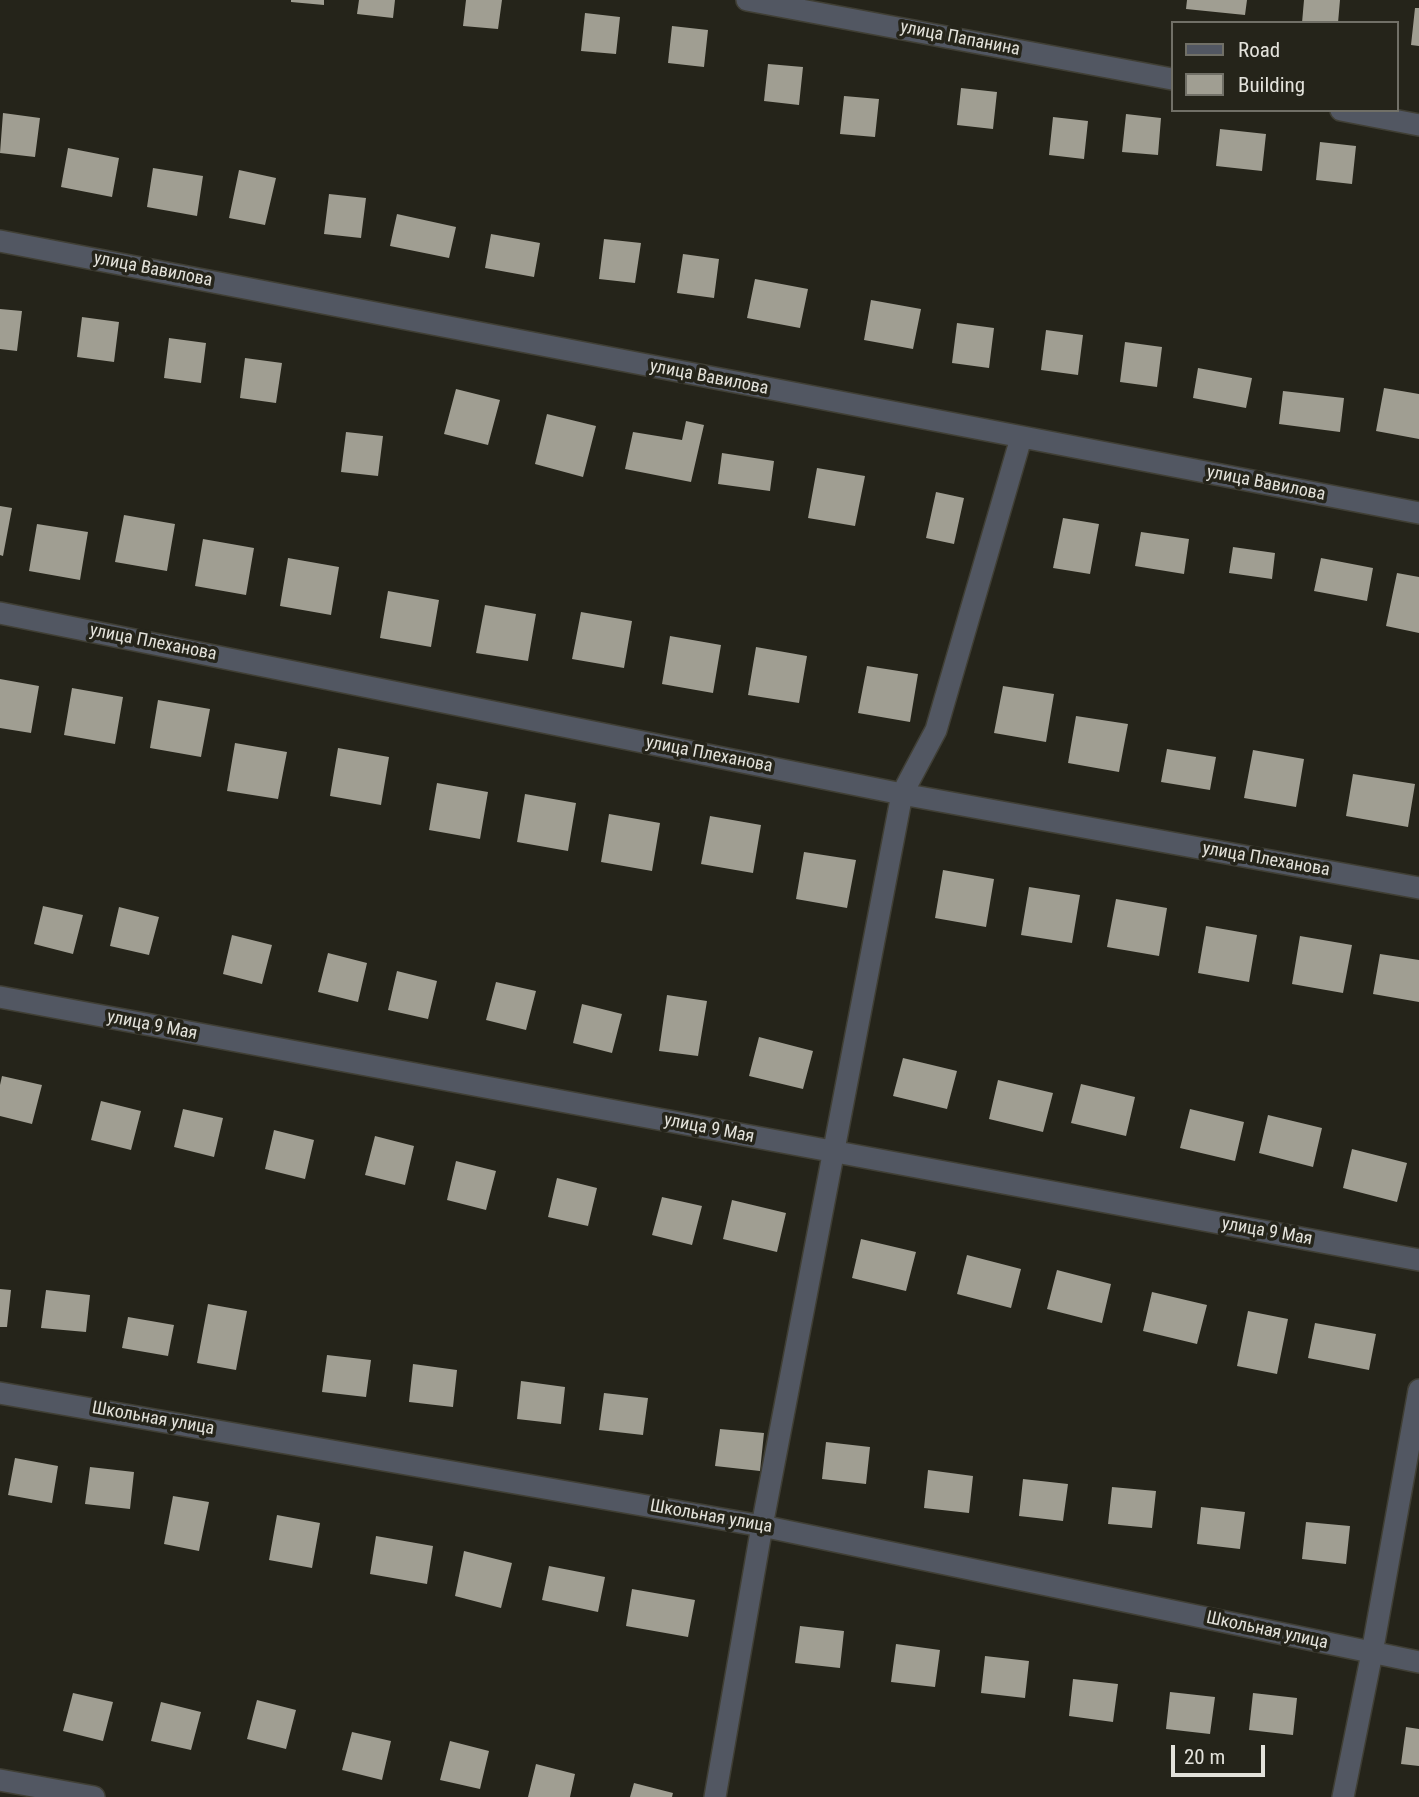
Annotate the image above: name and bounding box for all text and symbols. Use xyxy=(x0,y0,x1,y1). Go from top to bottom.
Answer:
street label: улица Папанина xyxy=(898,17,1022,61)
legend xyxy=(1170,21,1398,112)
text: Road xyxy=(1238,38,1280,62)
text: Building xyxy=(1238,73,1305,97)
street label: улица Вавилова xyxy=(92,248,214,292)
street label: улица Вавилова xyxy=(648,356,770,400)
street label: улица Вавилова xyxy=(1205,462,1327,506)
street label: улица Плеханова xyxy=(88,620,218,666)
street label: улица Плеханова xyxy=(644,732,774,778)
street label: улица Плеханова xyxy=(1201,838,1331,882)
street label: улица 9 Мая xyxy=(105,1007,199,1045)
street label: улица 9 Мая xyxy=(662,1110,756,1148)
street label: улица 9 Мая xyxy=(1220,1213,1314,1251)
street label: Школьная улица xyxy=(90,1398,216,1440)
street label: Школьная улица xyxy=(648,1496,774,1538)
street label: Школьная улица xyxy=(1204,1608,1330,1654)
scale bar xyxy=(1174,1730,1268,1774)
text: 20 m xyxy=(1184,1745,1225,1769)

